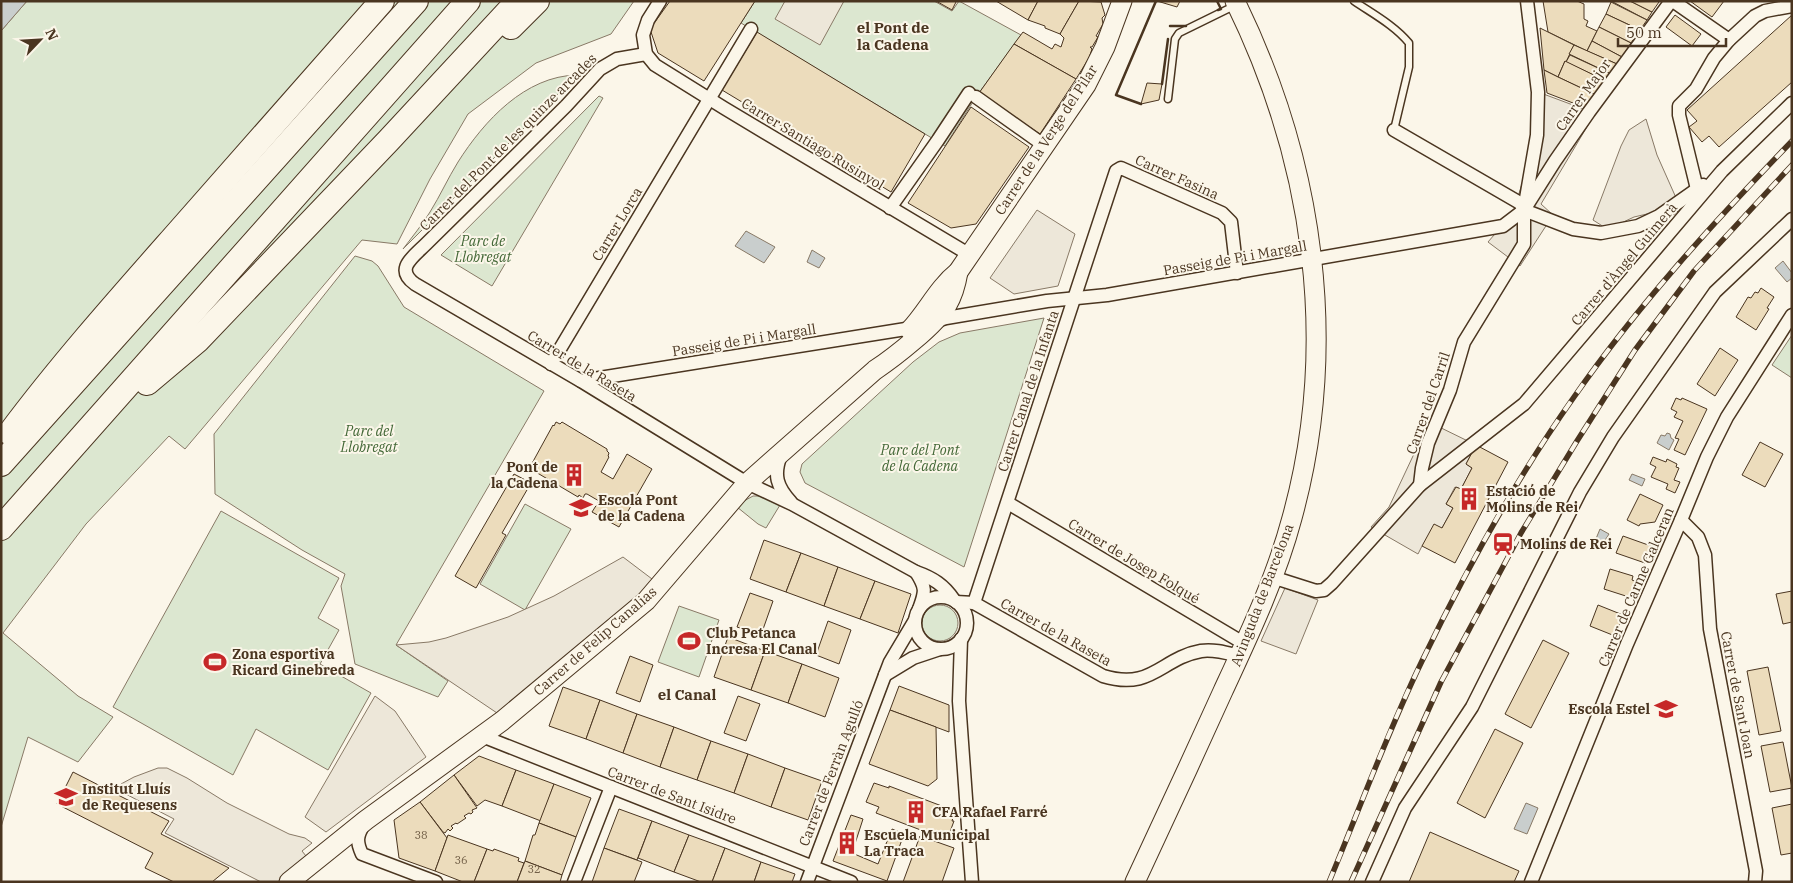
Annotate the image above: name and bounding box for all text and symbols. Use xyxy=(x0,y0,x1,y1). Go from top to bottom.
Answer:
north arrow xyxy=(15,15,65,65)
scale bar xyxy=(1618,15,1726,47)
district label: el Pont de la Cadena xyxy=(857,18,929,54)
text: 50 m xyxy=(1626,23,1662,42)
text: N xyxy=(41,26,62,43)
street label: Carrer del Pont de les quinze arcades xyxy=(416,49,601,234)
street label: Carrer Major xyxy=(1551,55,1615,135)
street label: Carrer de la Verge del Pilar xyxy=(991,61,1102,218)
street label: Carrer Santiago Rusinyol xyxy=(738,94,888,194)
street label: Carrer Fasina xyxy=(1132,151,1222,204)
street label: Carrer Lorca xyxy=(588,183,646,264)
street label: Carrer d'Àngel Guimerà xyxy=(1566,198,1681,329)
park label: Parc de Llobregat xyxy=(454,232,512,266)
street label: Passeig de Pi i Margall xyxy=(1162,236,1308,280)
street label: Carrer Canal de la Infanta xyxy=(993,308,1063,474)
street label: Passeig de Pi i Margall xyxy=(671,320,817,360)
street label: Carrer de la Raseta xyxy=(524,326,640,406)
street label: Carrer del Carril xyxy=(1402,349,1454,457)
park label: Parc del Llobregat xyxy=(340,422,398,456)
park label: Parc del Pont de la Cadena xyxy=(879,441,961,475)
place label: Pont de la Cadena xyxy=(491,458,558,492)
building icon: Pont de la Cadena xyxy=(561,462,587,488)
place label: Estació de Molins de Rei xyxy=(1486,482,1578,516)
building icon: Estació de Molins de Rei xyxy=(1456,486,1482,512)
place label: Escola Pont de la Cadena xyxy=(598,491,685,525)
school or university icon: Escola Pont de la Cadena xyxy=(568,495,594,521)
street label: Carrer de Carme Galceran xyxy=(1594,504,1678,669)
street label: Carrer de Josep Folqué xyxy=(1065,515,1203,607)
street label: Avinguda de Barcelona xyxy=(1226,521,1298,669)
station icon: Molins de Rei xyxy=(1490,531,1516,557)
place label: Molins de Rei xyxy=(1520,535,1612,553)
street label: Carrer de Felip Canalias xyxy=(530,582,661,700)
street label: Carrer de la Raseta xyxy=(997,594,1115,670)
place label: Club Petanca Incresa El Canal xyxy=(706,624,818,658)
sports icon: Club Petanca Incresa El Canal xyxy=(676,628,702,654)
street label: Carrer de Sant Joan xyxy=(1717,630,1759,760)
place label: Zona esportiva Ricard Ginebreda xyxy=(232,645,355,679)
sports icon: Zona esportiva Ricard Ginebreda xyxy=(202,649,228,675)
district label: el Canal xyxy=(658,685,716,704)
school or university icon: Escola Estel xyxy=(1653,696,1679,722)
street label: Carrer de Ferràn Agulló xyxy=(795,697,867,849)
place label: Escola Estel xyxy=(1568,700,1650,718)
street label: Carrer de Sant Isidre xyxy=(605,762,739,828)
place label: Institut Lluís de Requesens xyxy=(82,780,177,814)
school or university icon: Institut Lluís de Requesens xyxy=(53,784,79,810)
building icon: CFA Rafael Farré xyxy=(903,799,929,825)
place label: CFA Rafael Farré xyxy=(932,803,1048,821)
place label: Escuela Municipal La Traca xyxy=(864,826,990,860)
house number: 38 xyxy=(414,828,428,842)
building icon: Escuela Municipal La Traca xyxy=(834,830,860,856)
house number: 36 xyxy=(454,853,468,867)
house number: 32 xyxy=(527,862,541,876)

